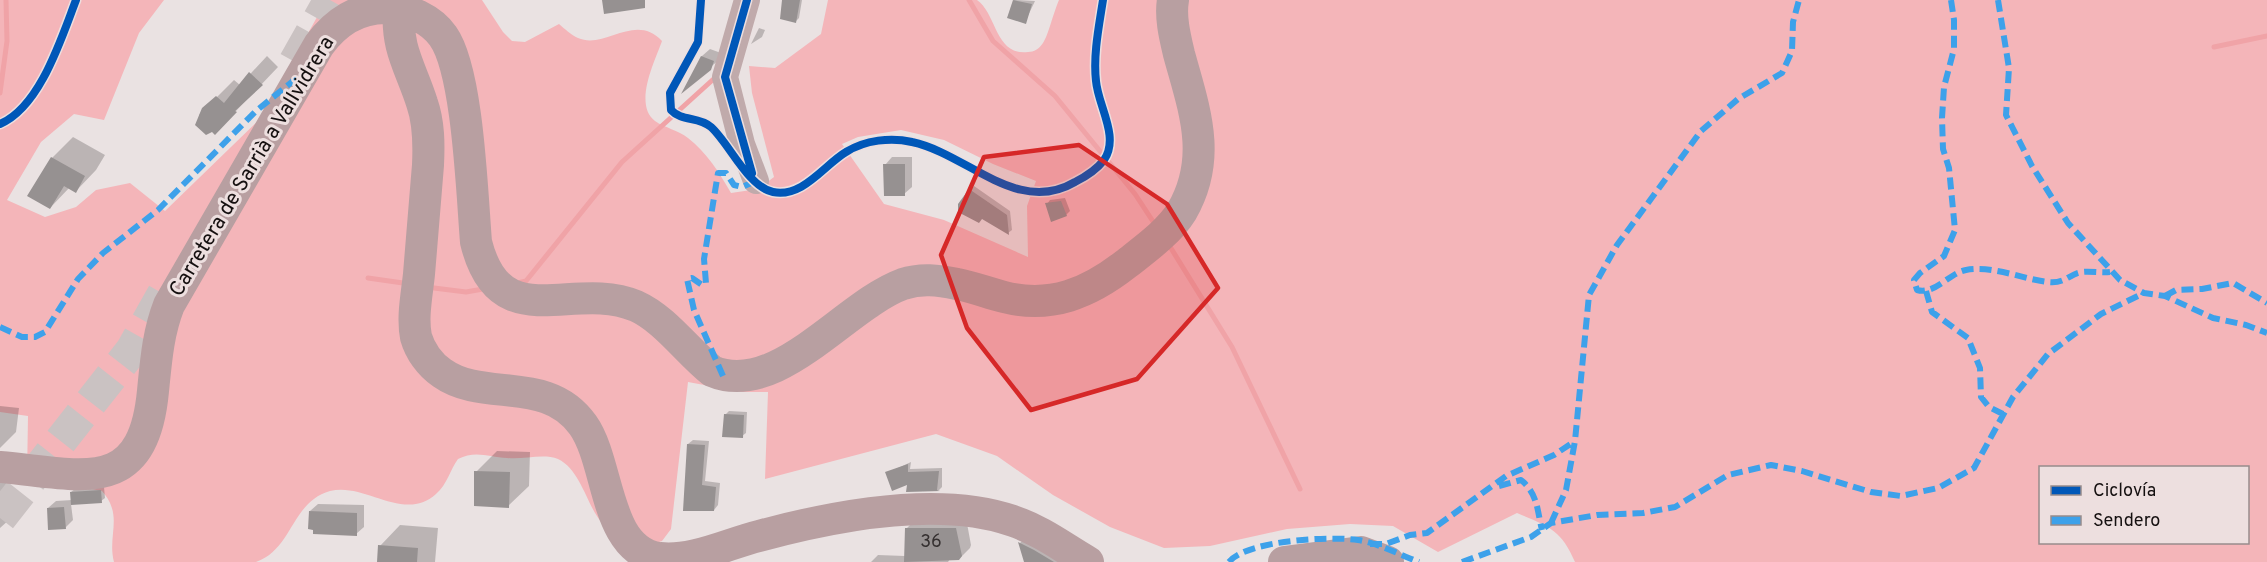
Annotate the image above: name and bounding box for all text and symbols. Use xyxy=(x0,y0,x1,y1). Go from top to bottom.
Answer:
street label: Carretera de Sarrià a Vallvidrera xyxy=(164,32,341,302)
legend xyxy=(2039,466,2249,544)
text: Ciclovía xyxy=(2093,480,2156,503)
text: Sendero xyxy=(2093,510,2160,533)
house number: 36 xyxy=(920,531,942,554)

